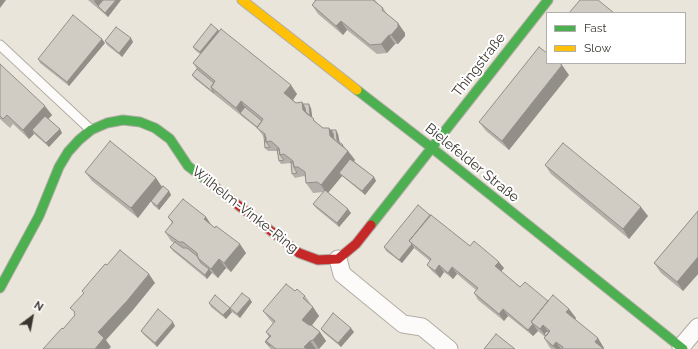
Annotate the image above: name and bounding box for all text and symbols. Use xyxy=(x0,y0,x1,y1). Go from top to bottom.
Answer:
legend xyxy=(546,12,686,64)
text: Fast xyxy=(584,21,607,35)
street label: Thingstraße xyxy=(449,30,509,100)
text: Slow xyxy=(584,41,611,55)
street label: Bielefelder Straße xyxy=(422,120,522,206)
street label: Wilhelm-Vinke-Ring xyxy=(188,163,302,257)
north arrow xyxy=(12,297,52,337)
text: N xyxy=(32,299,46,314)

